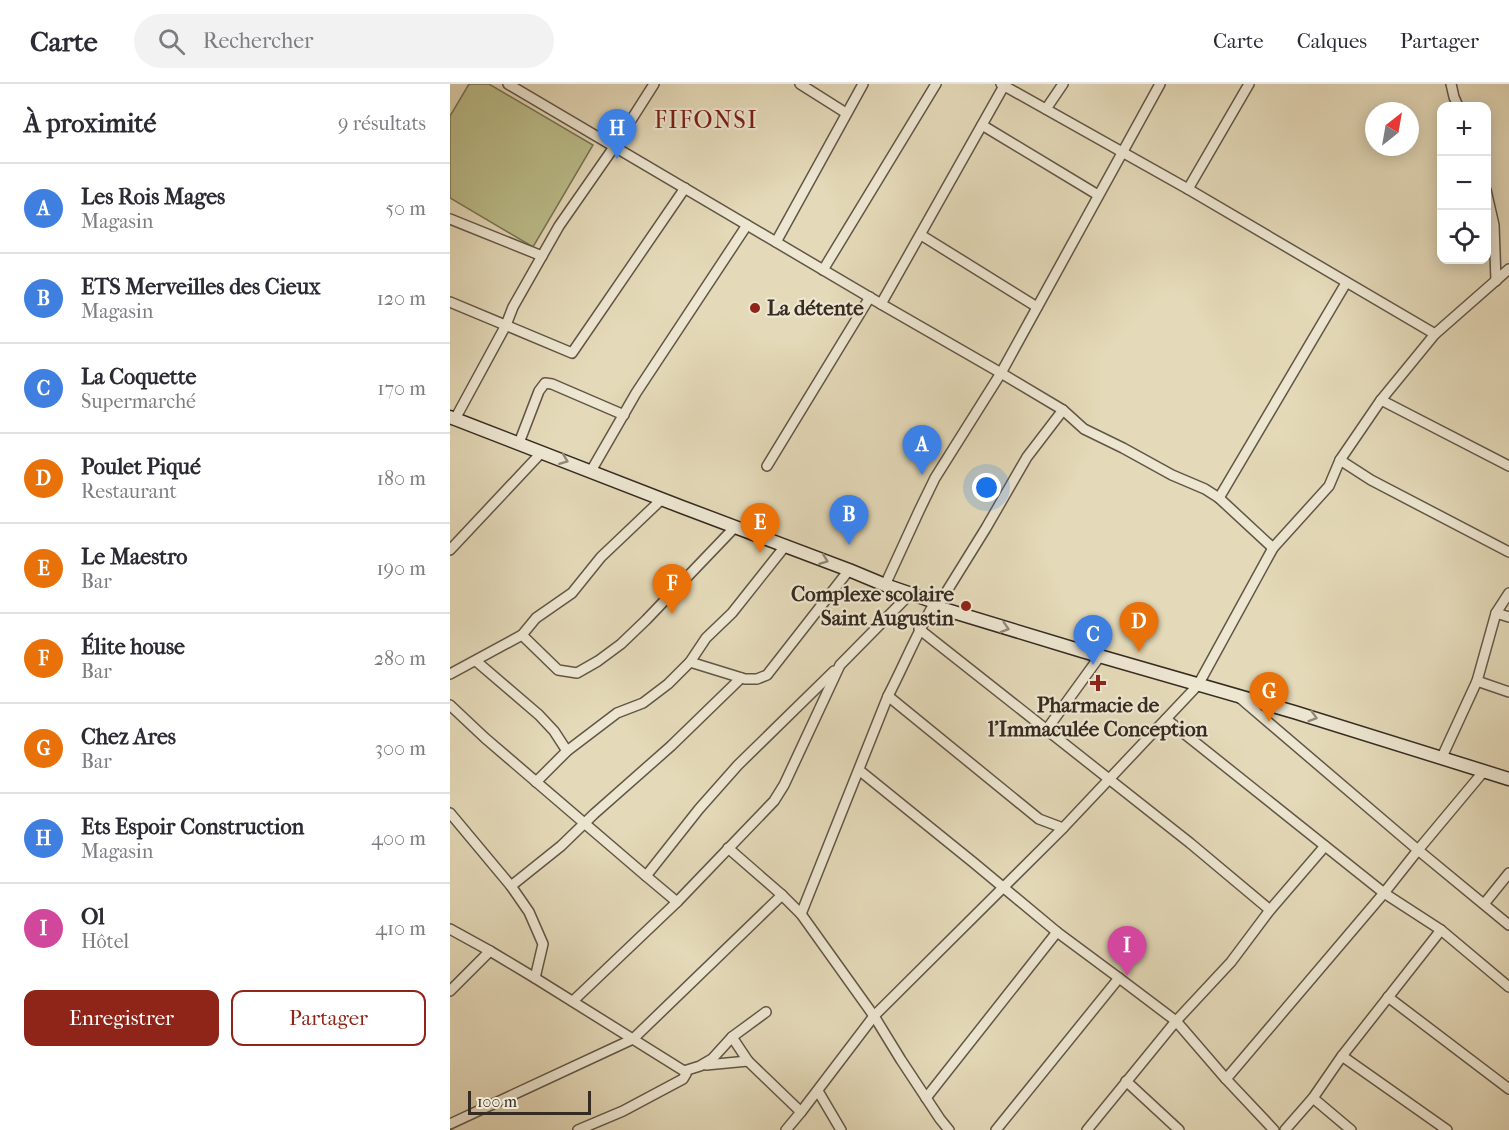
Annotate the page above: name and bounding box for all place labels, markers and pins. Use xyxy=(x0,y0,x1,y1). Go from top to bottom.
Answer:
pin: H xyxy=(598,110,636,159)
place label: La détente xyxy=(767,296,864,320)
marker: La détente xyxy=(748,301,762,315)
pin: A xyxy=(902,426,942,475)
pin: B xyxy=(830,496,868,545)
pin: E xyxy=(740,504,780,553)
pin: F xyxy=(652,564,692,614)
place label: Complexe scolaire Saint Augustin xyxy=(791,582,955,630)
marker: Complexe scolaire Saint Augustin xyxy=(959,599,973,613)
pin: D xyxy=(1120,602,1158,652)
pin: C xyxy=(1074,616,1112,665)
pin: G xyxy=(1250,672,1288,722)
marker: Pharmacie de l'Immaculée Conception xyxy=(1091,676,1105,690)
place label: Pharmacie de l'Immaculée Conception xyxy=(987,693,1208,741)
pin: I xyxy=(1108,926,1146,976)

